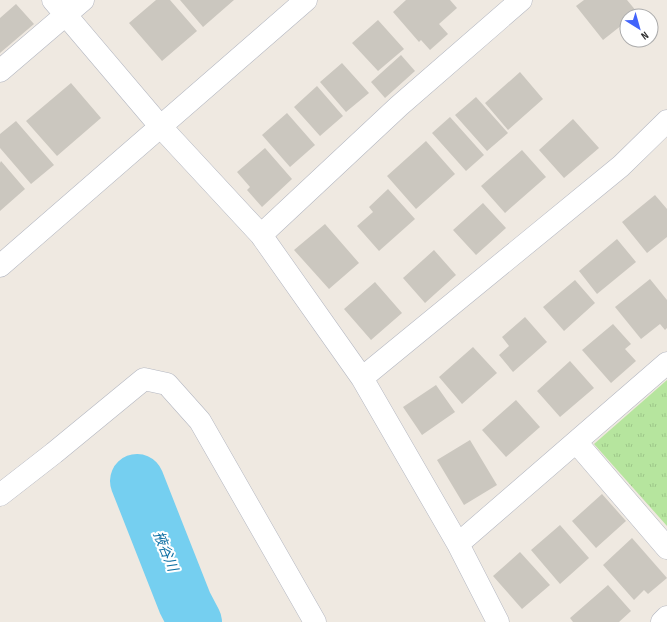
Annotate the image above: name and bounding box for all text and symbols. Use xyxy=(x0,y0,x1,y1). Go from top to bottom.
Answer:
north arrow xyxy=(619,8,659,48)
text: N xyxy=(638,29,651,43)
water label: 掖谷川 xyxy=(150,529,182,576)

